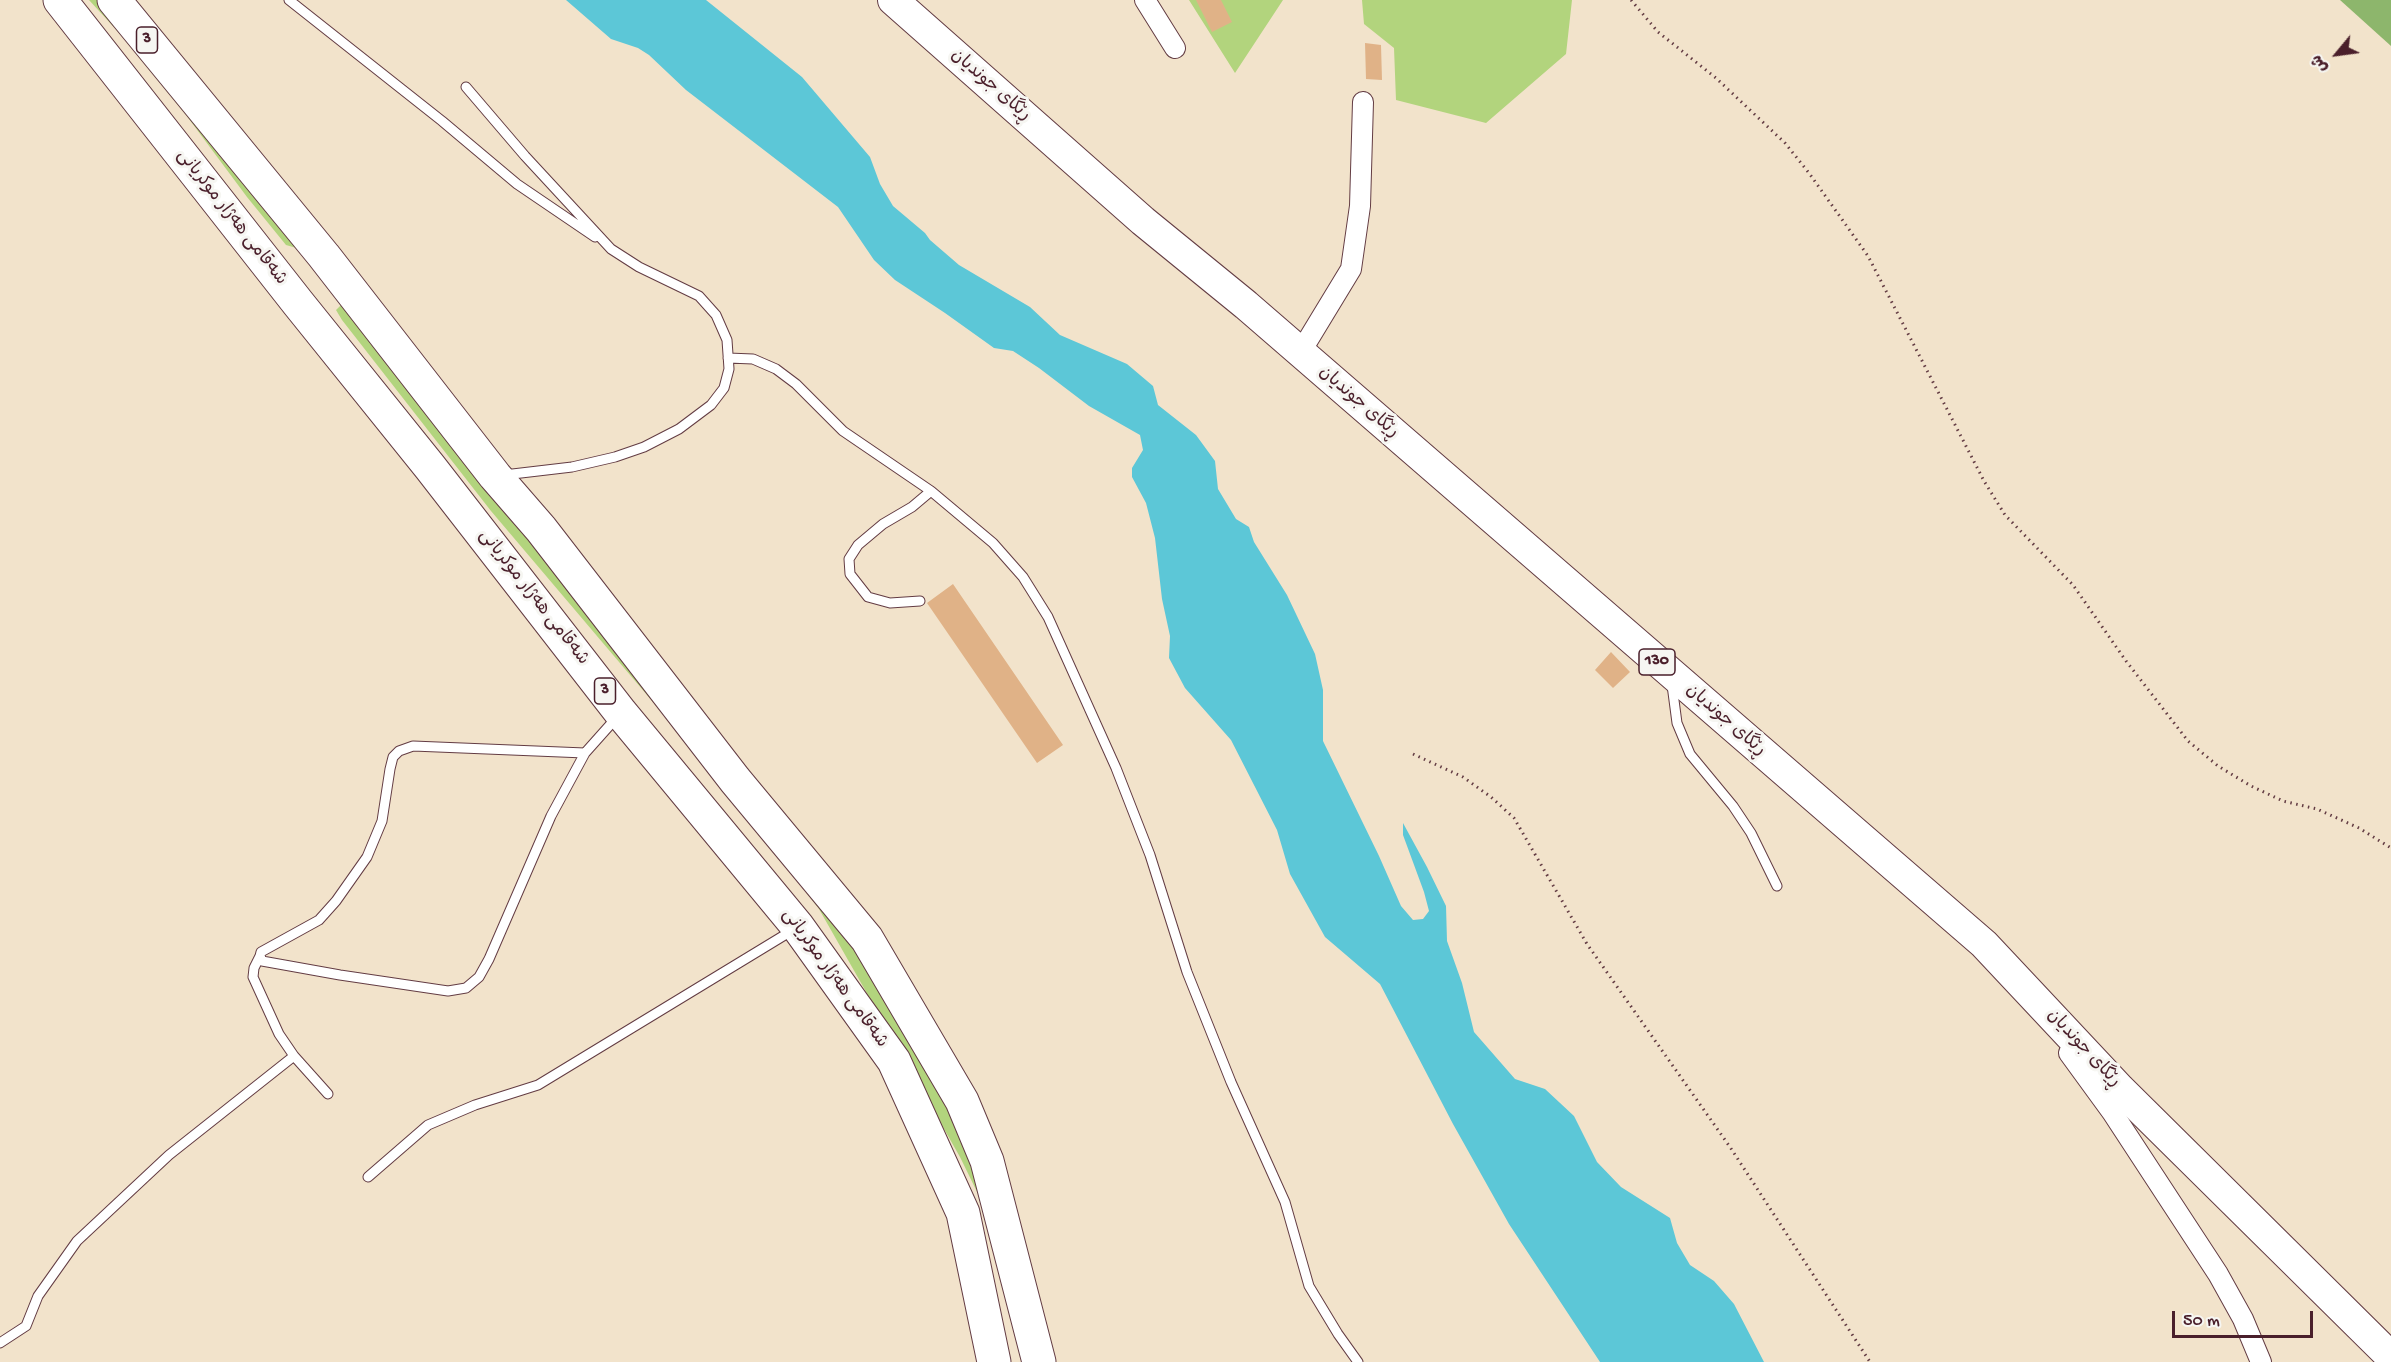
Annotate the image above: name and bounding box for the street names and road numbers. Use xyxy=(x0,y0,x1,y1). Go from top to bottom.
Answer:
road number: 3 xyxy=(136,27,158,53)
street label: ڕێگای جوندیان xyxy=(946,45,1034,127)
street label: شەقامی ھەژار موکریانی xyxy=(171,146,291,290)
street label: ڕێگای جوندیان xyxy=(1314,362,1402,444)
street label: شەقامی ھەژار موکریانی xyxy=(473,526,593,670)
road number: 130 xyxy=(1639,649,1675,675)
road number: 3 xyxy=(594,678,616,704)
street label: ڕێگای جوندیان xyxy=(1681,680,1769,762)
street label: شەقامی ھەژار موکریانی xyxy=(776,905,892,1053)
street label: ڕێگای جوندیان xyxy=(2041,1005,2125,1093)

